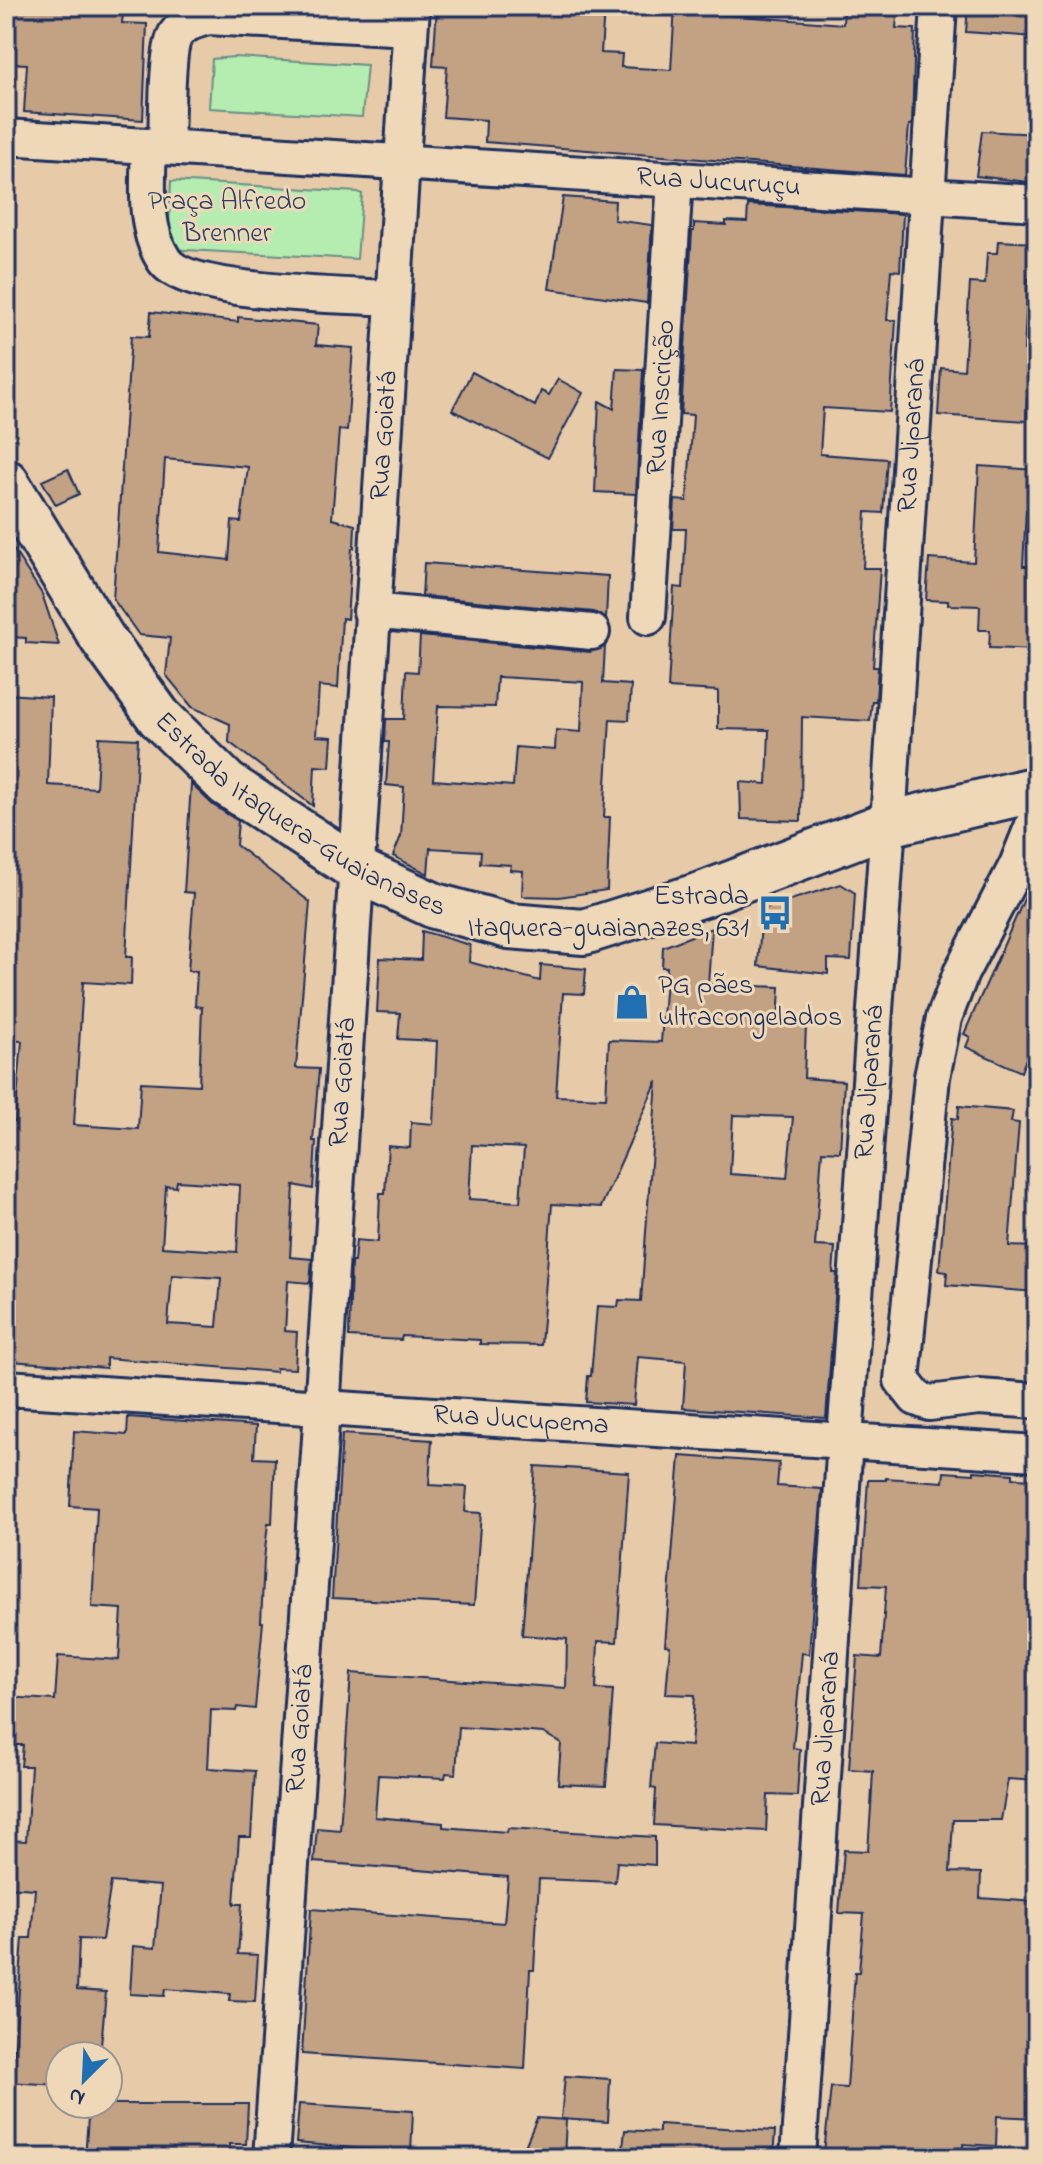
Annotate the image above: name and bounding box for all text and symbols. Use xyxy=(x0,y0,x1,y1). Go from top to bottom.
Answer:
street label: Rua Jucuruçu xyxy=(635,157,802,208)
park label: Praça Alfredo Brenner xyxy=(148,182,306,255)
street label: Rua Inscrição xyxy=(636,319,687,476)
street label: Rua Jiparaná xyxy=(887,357,937,514)
street label: Rua Goiatá xyxy=(360,370,409,502)
street label: Estrada Itaquera-Guaianases xyxy=(145,702,450,928)
place label: Estrada Itaquera-guaianazes, 631 xyxy=(468,877,749,950)
bus stop icon: Estrada Itaquera-guaianazes, 631 xyxy=(756,894,794,932)
place label: PG pães ultracongelados xyxy=(658,966,842,1039)
shop icon: PG pães ultracongelados xyxy=(613,983,651,1021)
street label: Rua Jiparaná xyxy=(844,1004,896,1161)
street label: Rua Goiatá xyxy=(318,1016,368,1148)
street label: Rua Jucupema xyxy=(432,1394,610,1446)
street label: Rua Jiparaná xyxy=(801,1651,852,1807)
street label: Rua Goiatá xyxy=(275,1663,325,1795)
north arrow xyxy=(44,2040,124,2120)
text: N xyxy=(64,2078,90,2113)

